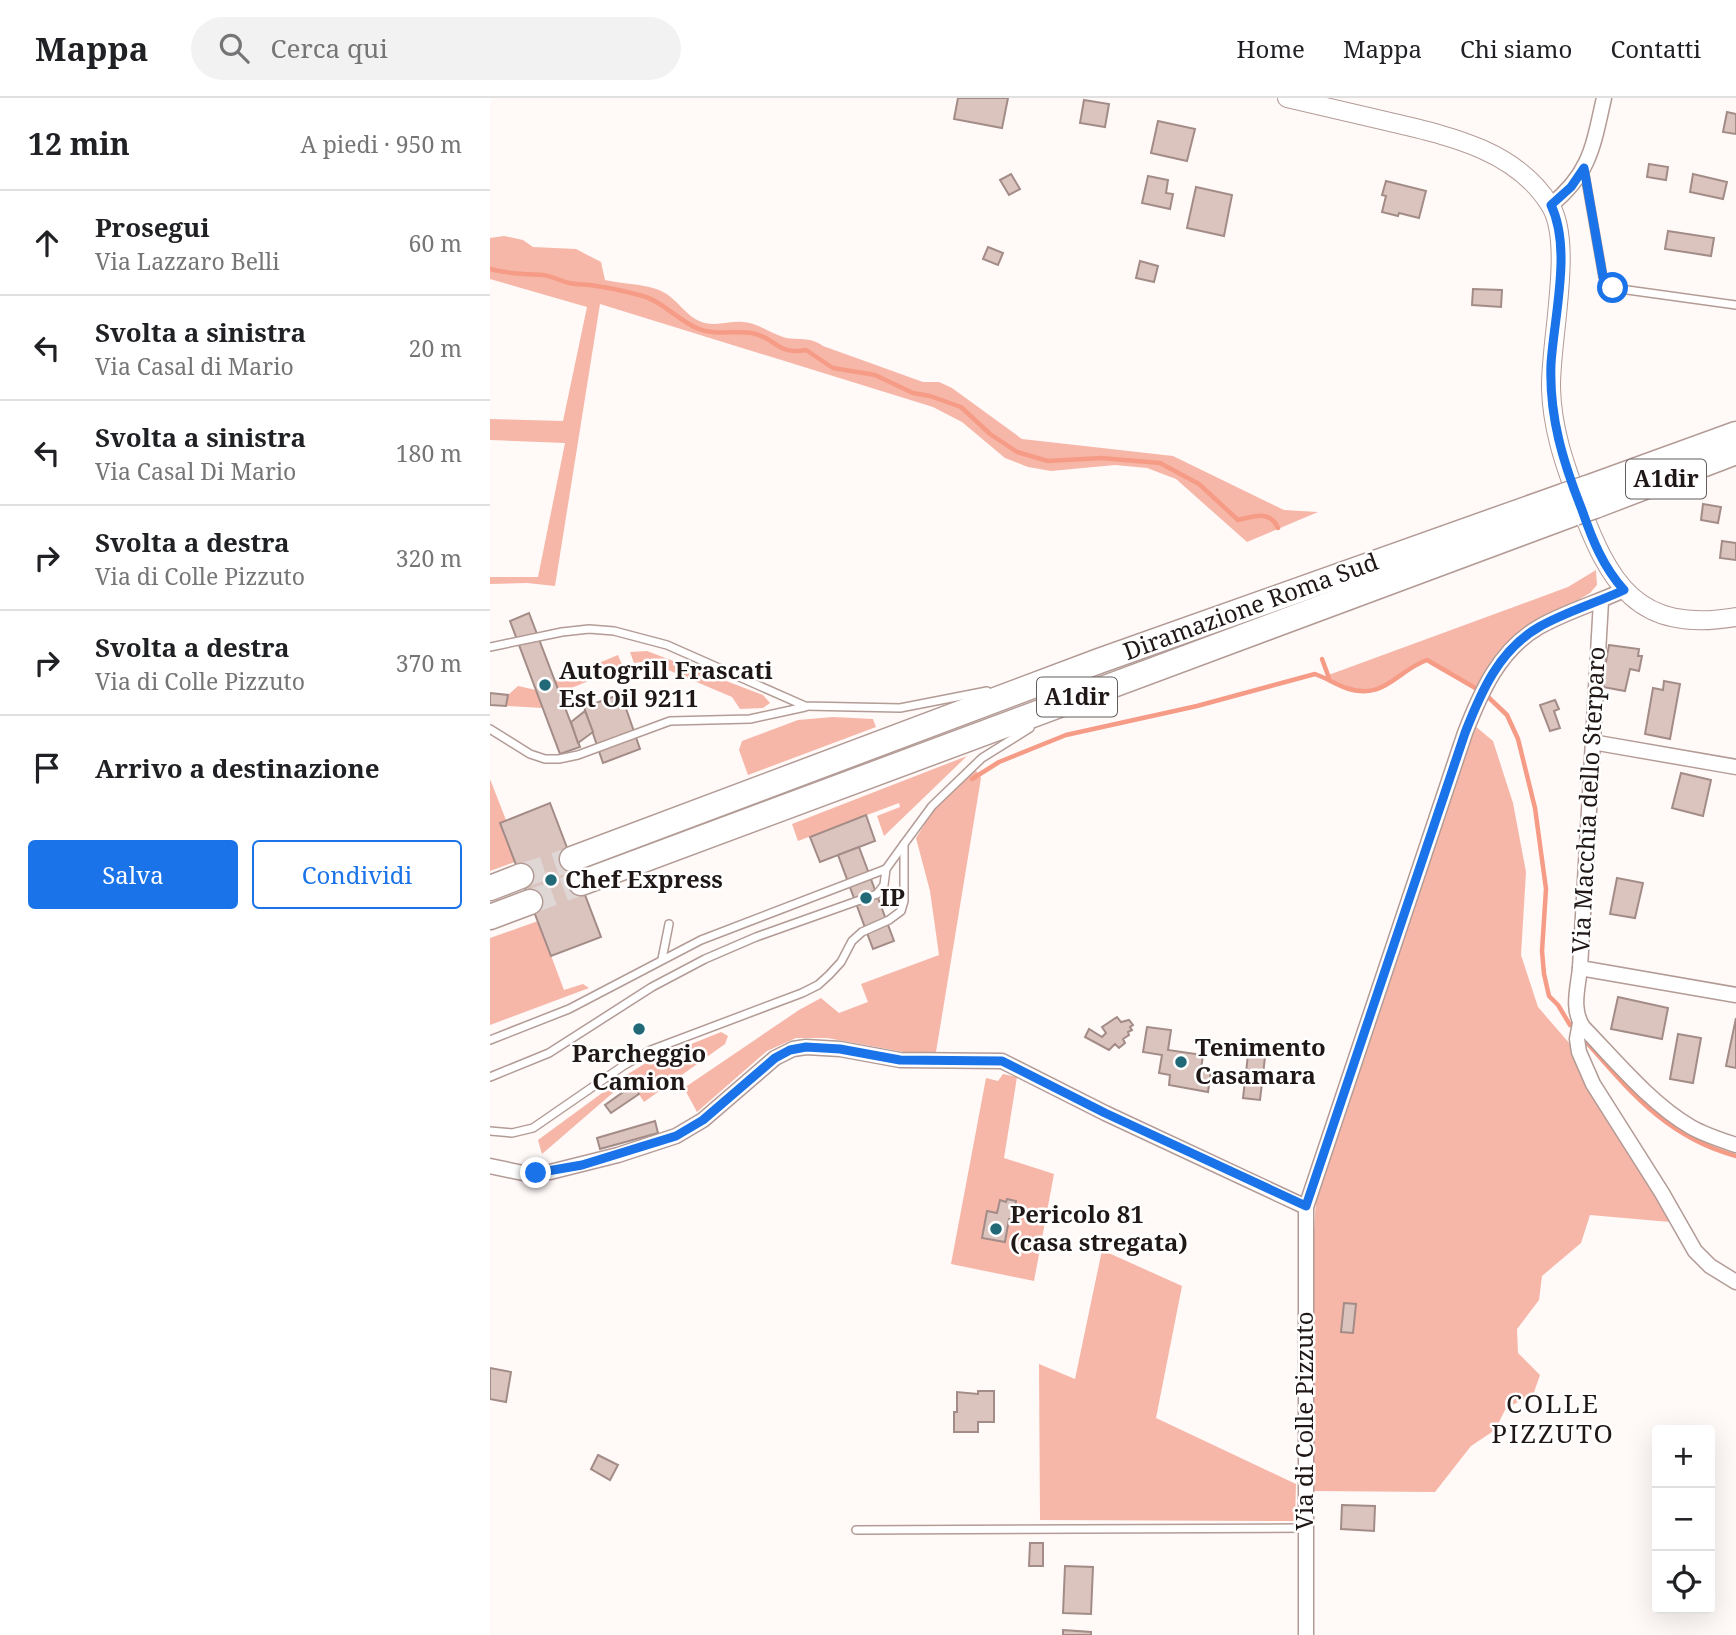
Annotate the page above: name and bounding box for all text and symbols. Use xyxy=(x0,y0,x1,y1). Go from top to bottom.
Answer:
search box xyxy=(191,17,681,80)
text: Mappa xyxy=(35,26,149,71)
icon: search xyxy=(215,29,253,67)
text: Cerca qui xyxy=(271,30,388,66)
text: Home xyxy=(1237,32,1305,65)
text: Mappa xyxy=(1343,32,1422,65)
text: Chi siamo xyxy=(1460,32,1572,65)
text: Contatti xyxy=(1610,32,1701,65)
text: 12 min xyxy=(28,123,130,164)
text: A piedi · 950 m xyxy=(301,128,462,160)
text: Prosegui xyxy=(95,209,210,245)
icon: ahead xyxy=(28,224,66,262)
text: 60 m xyxy=(409,227,462,259)
text: Via Lazzaro Belli xyxy=(95,245,280,277)
route start xyxy=(1597,272,1628,303)
text: Svolta a sinistra xyxy=(95,314,306,350)
icon: left xyxy=(28,329,66,367)
text: 20 m xyxy=(409,332,462,364)
text: Via Casal di Mario xyxy=(95,350,294,382)
text: Svolta a sinistra xyxy=(95,419,306,455)
icon: left xyxy=(28,434,66,472)
text: 180 m xyxy=(396,437,462,469)
text: Via Casal Di Mario xyxy=(95,455,296,487)
road number: A1dir xyxy=(1626,460,1706,498)
text: Svolta a destra xyxy=(95,524,290,560)
icon: right xyxy=(28,539,66,577)
text: 320 m xyxy=(396,542,462,574)
street label: Diramazione Roma Sud xyxy=(1118,544,1383,667)
text: Via di Colle Pizzuto xyxy=(95,560,305,592)
text: Svolta a destra xyxy=(95,629,290,665)
icon: right xyxy=(28,644,66,682)
street label: Via Macchia dello Sterparo xyxy=(1563,645,1612,954)
text: 370 m xyxy=(396,647,462,679)
place label: Autogrill Frascati Est Oil 9211 xyxy=(559,653,773,714)
text: Via di Colle Pizzuto xyxy=(95,665,305,697)
marker: Autogrill Frascati Est Oil 9211 xyxy=(537,677,553,693)
road number: A1dir xyxy=(1037,678,1117,716)
icon: arrive xyxy=(28,749,66,787)
text: Arrivo a destinazione xyxy=(95,750,380,786)
button: Salva xyxy=(28,840,238,909)
button: Condividi xyxy=(252,840,462,909)
place label: Chef Express xyxy=(565,862,723,895)
marker: Chef Express xyxy=(543,872,559,888)
place label: IP xyxy=(880,880,905,913)
marker: IP xyxy=(858,890,874,906)
marker: Parcheggio Camion xyxy=(631,1021,647,1037)
place label: Tenimento Casamara xyxy=(1195,1030,1326,1091)
place label: Parcheggio Camion xyxy=(572,1036,706,1097)
marker: Tenimento Casamara xyxy=(1173,1054,1189,1070)
route end xyxy=(520,1157,551,1188)
place label: Pericolo 81 (casa stregata) xyxy=(1010,1197,1188,1258)
marker: Pericolo 81 (casa stregata) xyxy=(988,1221,1004,1237)
street label: Via di Colle Pizzuto xyxy=(1287,1311,1320,1531)
district label: COLLE PIZZUTO xyxy=(1491,1385,1615,1451)
map controls xyxy=(1652,1425,1715,1614)
button: + xyxy=(1652,1425,1715,1488)
button: − xyxy=(1652,1488,1715,1551)
button: locate xyxy=(1652,1551,1715,1614)

